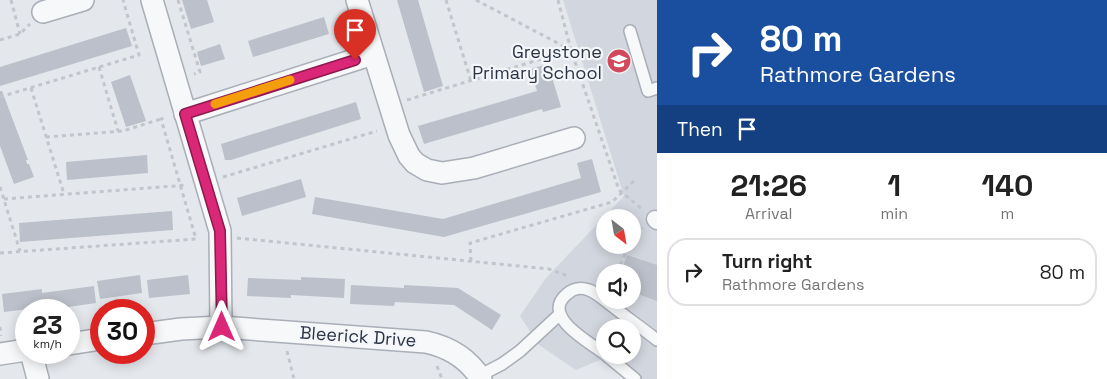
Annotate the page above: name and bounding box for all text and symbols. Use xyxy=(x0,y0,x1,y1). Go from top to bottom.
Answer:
pin xyxy=(334,9,376,60)
icon: arrive xyxy=(341,16,369,44)
text: 80 m xyxy=(760,17,842,61)
icon: right xyxy=(677,20,742,85)
place label: Greystone Primary School xyxy=(472,40,602,84)
school or university icon: Greystone Primary School xyxy=(606,48,632,74)
text: Rathmore Gardens xyxy=(760,60,956,88)
icon: arrive xyxy=(733,115,761,143)
text: Then xyxy=(677,117,723,142)
text: 21:26 xyxy=(730,166,807,205)
text: 1 xyxy=(888,166,901,205)
text: 140 xyxy=(981,166,1034,205)
text: Arrival xyxy=(745,203,793,224)
text: min xyxy=(881,203,908,224)
text: m xyxy=(1001,203,1014,224)
north arrow xyxy=(596,209,641,254)
map controls xyxy=(596,209,641,364)
text: Turn right xyxy=(722,249,812,274)
icon: right xyxy=(679,258,707,286)
text: 80 m xyxy=(1040,260,1085,285)
button: sound xyxy=(596,264,641,309)
text: Rathmore Gardens xyxy=(722,274,864,295)
speed limit sign: 30 xyxy=(90,299,155,364)
position arrow xyxy=(195,300,247,352)
text: 23 xyxy=(32,309,63,341)
button: search xyxy=(596,319,641,364)
street label: Bleerick Drive xyxy=(299,320,417,352)
text: km/h xyxy=(33,336,62,352)

